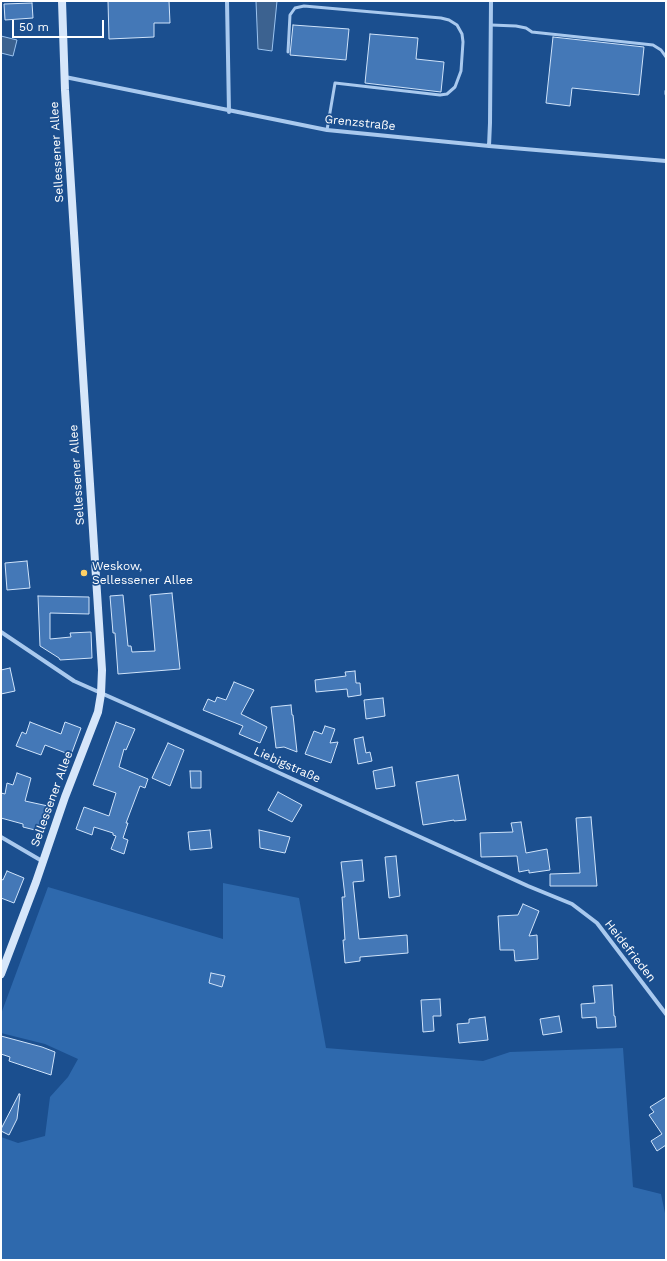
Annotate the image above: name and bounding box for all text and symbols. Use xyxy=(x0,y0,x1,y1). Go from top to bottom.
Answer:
scale bar xyxy=(14,12,106,38)
text: 50 m xyxy=(19,20,49,34)
street label: Sellessener Allee xyxy=(47,101,67,203)
street label: Grenzstraße xyxy=(324,112,396,134)
street label: Sellessener Allee xyxy=(66,424,88,526)
place label: Weskow, Sellessener Allee xyxy=(92,559,193,587)
marker: Weskow, Sellessener Allee xyxy=(79,568,89,578)
street label: Liebigstraße xyxy=(251,744,323,786)
street label: Sellessener Allee xyxy=(28,749,76,849)
street label: Heidefrieden xyxy=(601,917,659,985)

